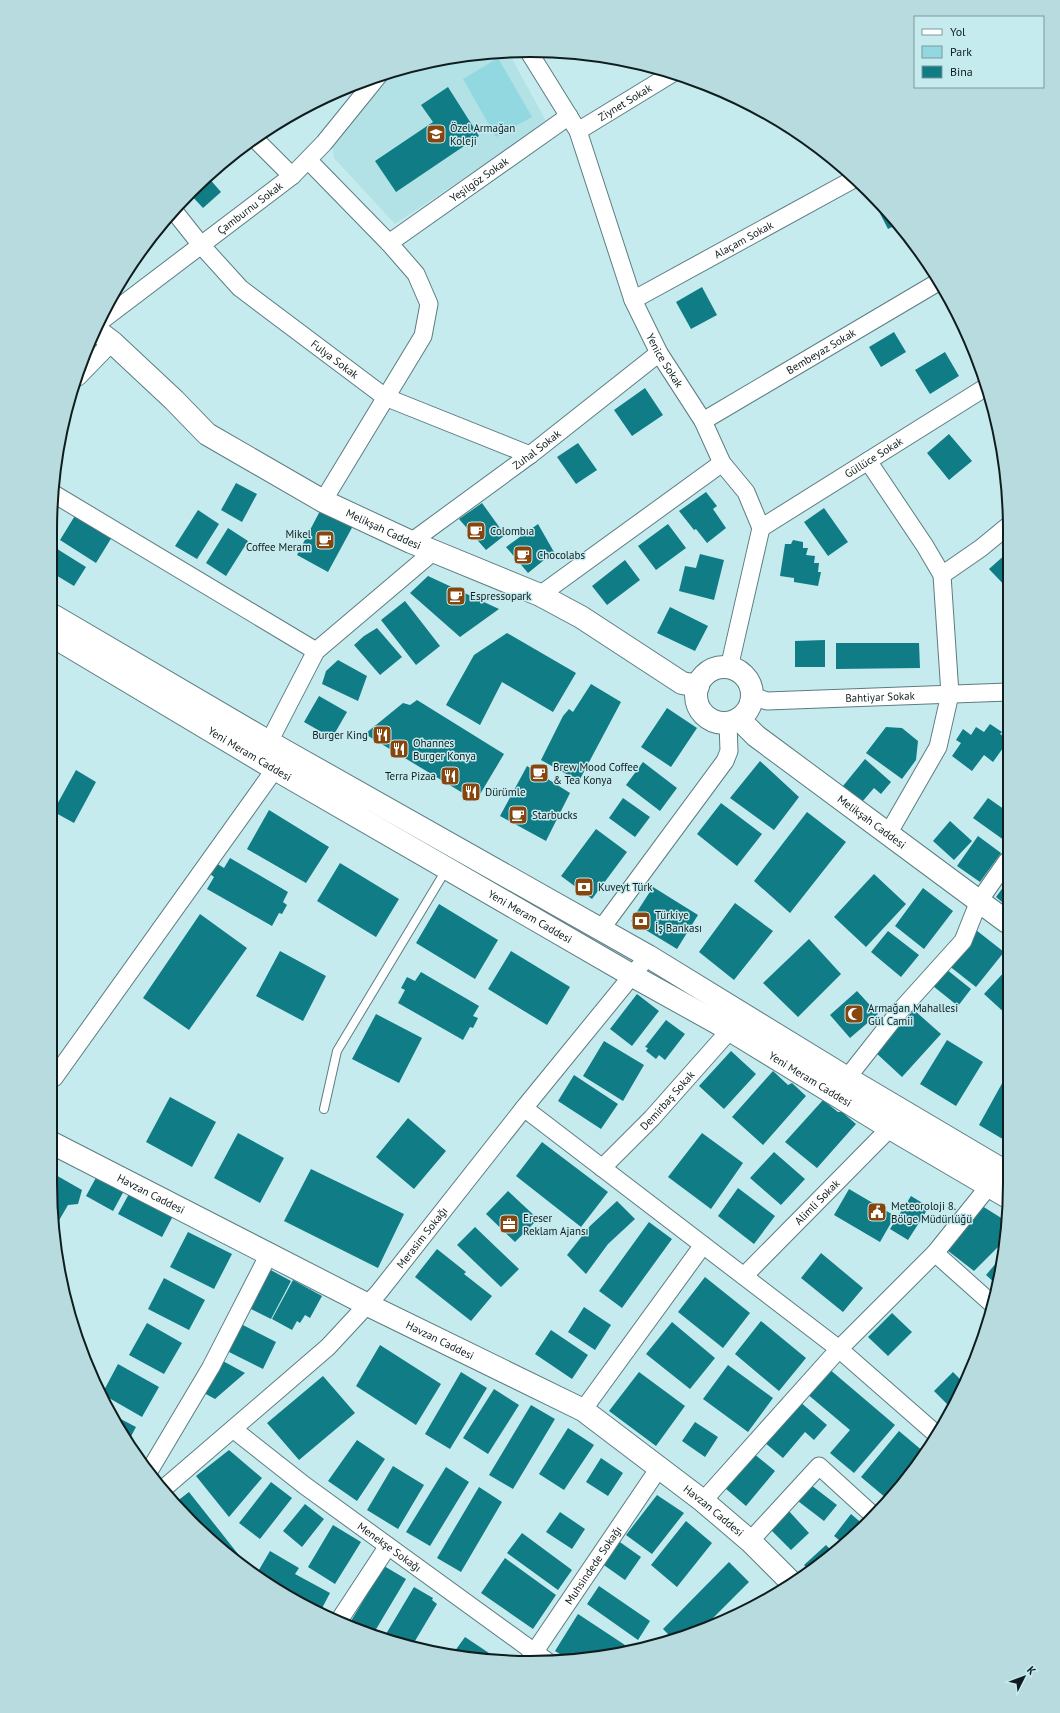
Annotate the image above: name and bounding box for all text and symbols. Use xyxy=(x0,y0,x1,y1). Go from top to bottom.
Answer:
legend xyxy=(914,16,1044,88)
text: Yol xyxy=(950,24,966,39)
text: Park xyxy=(950,44,972,59)
text: Bina xyxy=(950,64,973,79)
street label: Ziynet Sokak xyxy=(596,80,655,124)
place label: Özel Armağan Koleji xyxy=(450,121,515,148)
school or university icon: Özel Armağan Koleji xyxy=(425,123,447,145)
street label: Yeşilgöz Sokak xyxy=(447,154,512,205)
street label: Çamburnu Sokak xyxy=(214,178,286,237)
street label: Alaçam Sokak xyxy=(712,217,776,261)
street label: Bembeyaz Sokak xyxy=(784,325,859,377)
street label: Yenice Sokak xyxy=(643,331,687,391)
street label: Fulya Sokak xyxy=(308,337,362,382)
street label: Zuhal Sokak xyxy=(510,426,564,472)
street label: Güllüce Sokak xyxy=(842,434,906,481)
street label: Melikşah Caddesi xyxy=(344,506,423,552)
cafe icon: Colombıa xyxy=(465,520,487,542)
place label: Colombıa xyxy=(490,524,534,538)
place label: Mikel Coffee Meram xyxy=(246,527,312,554)
cafe icon: Mikel Coffee Meram xyxy=(314,529,336,551)
cafe icon: Chocolabs xyxy=(512,544,534,566)
place label: Chocolabs xyxy=(537,548,585,562)
cafe icon: Espressopark xyxy=(445,585,467,607)
place label: Espressopark xyxy=(470,589,532,603)
street label: Bahtiyar Sokak xyxy=(845,688,916,705)
street label: Yeni Meram Caddesi xyxy=(205,724,294,784)
restaurant icon: Burger King xyxy=(371,724,393,746)
place label: Burger King xyxy=(312,728,368,742)
place label: Ohannes Burger Konya xyxy=(413,736,476,763)
restaurant icon: Ohannes Burger Konya xyxy=(388,738,410,760)
place label: Brew Mood Coffee & Tea Konya xyxy=(553,760,639,787)
cafe icon: Brew Mood Coffee & Tea Konya xyxy=(528,762,550,784)
restaurant icon: Terra Pizaa xyxy=(439,765,461,787)
place label: Terra Pizaa xyxy=(385,769,436,783)
restaurant icon: Dürümle xyxy=(460,781,482,803)
place label: Dürümle xyxy=(485,785,526,799)
street label: Melikşah Caddesi xyxy=(835,792,909,852)
cafe icon: Starbucks xyxy=(507,804,529,826)
place label: Starbucks xyxy=(532,808,578,822)
bank icon: Kuveyt Türk xyxy=(573,876,595,898)
place label: Kuveyt Türk xyxy=(598,880,653,894)
street label: Yeni Meram Caddesi xyxy=(486,887,575,946)
place label: Türkiye İş Bankası xyxy=(655,908,702,935)
bank icon: Türkiye İş Bankası xyxy=(630,910,652,932)
place label: Armağan Mahallesi Gül Camii xyxy=(868,1001,958,1028)
mosque icon: Armağan Mahallesi Gül Camii xyxy=(843,1003,865,1025)
street label: Yeni Meram Caddesi xyxy=(766,1048,854,1110)
street label: Demirbaş Sokak xyxy=(637,1067,698,1133)
street label: Havzan Caddesi xyxy=(115,1171,187,1217)
street label: Alimli Sokak xyxy=(792,1176,843,1228)
place label: Meteoroloji 8. Bölge Müdürlüğü xyxy=(891,1199,972,1226)
public building icon: Meteoroloji 8. Bölge Müdürlüğü xyxy=(866,1201,888,1223)
street label: Merasim Sokağı xyxy=(393,1204,450,1271)
place label: Ereser Reklam Ajansı xyxy=(523,1211,588,1238)
office icon: Ereser Reklam Ajansı xyxy=(498,1213,520,1235)
street label: Havzan Caddesi xyxy=(404,1318,476,1363)
street label: Havzan Caddesi xyxy=(681,1482,747,1540)
street label: Menekşe Sokağı xyxy=(355,1519,424,1575)
street label: Muhsindede Sokağı xyxy=(562,1523,625,1607)
north arrow xyxy=(1004,1657,1044,1697)
text: K xyxy=(1024,1663,1039,1678)

